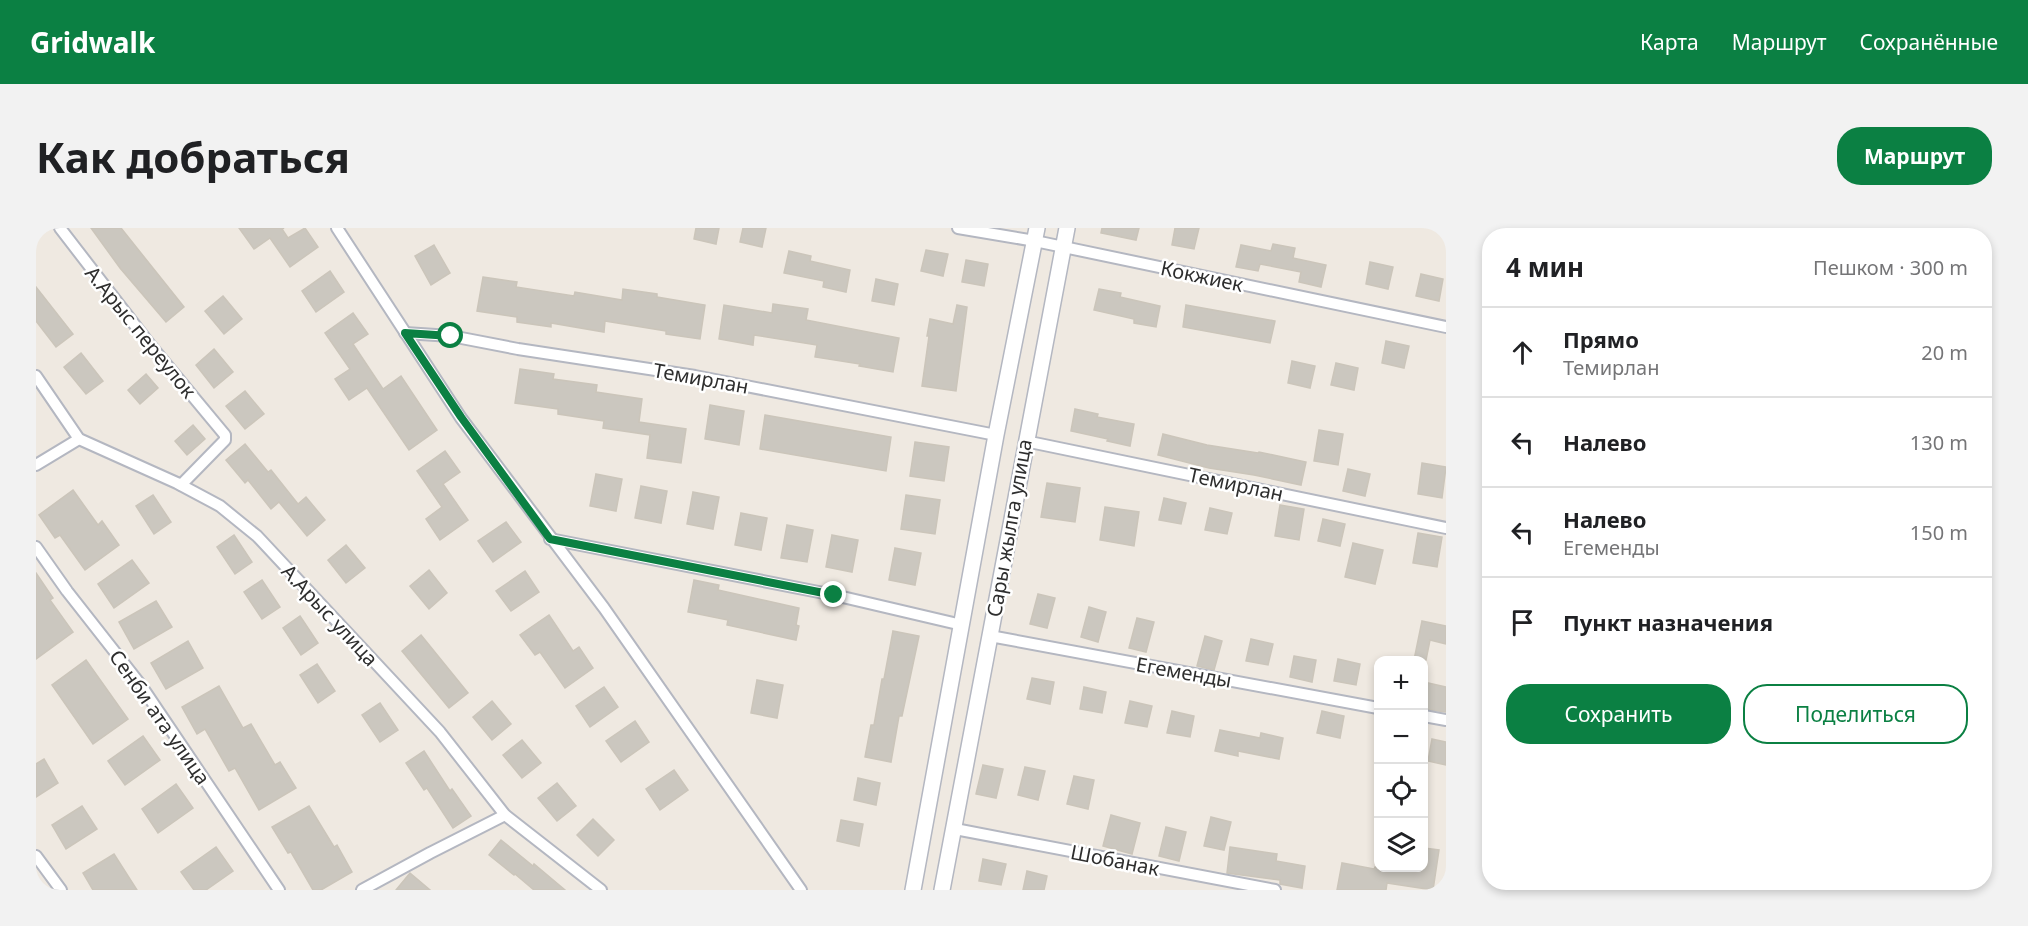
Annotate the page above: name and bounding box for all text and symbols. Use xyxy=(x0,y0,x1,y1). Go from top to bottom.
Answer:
text: Gridwalk xyxy=(30,23,155,61)
text: Карта xyxy=(1640,28,1699,56)
text: Маршрут xyxy=(1732,28,1827,56)
text: Сохранённые xyxy=(1860,28,1998,56)
button: Маршрут xyxy=(1837,127,1992,185)
text: Как добраться xyxy=(36,128,350,185)
text: 4 мин xyxy=(1506,249,1584,285)
street label: Кокжиек xyxy=(1158,254,1246,298)
text: Пешком · 300 m xyxy=(1813,254,1968,281)
street label: А.Арыс переулок xyxy=(79,260,203,404)
route start xyxy=(437,322,463,348)
text: Прямо xyxy=(1563,324,1639,354)
icon: ahead xyxy=(1506,336,1539,369)
text: 20 m xyxy=(1921,339,1968,366)
text: Темирлан xyxy=(1563,354,1659,381)
street label: Темирлан xyxy=(651,356,751,400)
icon: left xyxy=(1506,426,1539,459)
text: Налево xyxy=(1563,427,1646,457)
text: 130 m xyxy=(1910,429,1968,456)
street label: Сары жылга улица xyxy=(980,437,1038,619)
street label: Темирлан xyxy=(1186,461,1286,507)
text: Налево xyxy=(1563,504,1646,534)
icon: left xyxy=(1506,516,1539,549)
text: 150 m xyxy=(1910,519,1968,546)
text: Егеменды xyxy=(1563,534,1660,561)
street label: А.Арыс улица xyxy=(276,558,384,672)
route end xyxy=(820,581,846,607)
icon: arrive xyxy=(1506,606,1539,639)
text: Пункт назначения xyxy=(1563,607,1773,637)
street label: Сенби ата улица xyxy=(103,644,217,790)
street label: Егеменды xyxy=(1134,650,1234,694)
map controls xyxy=(1374,656,1428,872)
button: + xyxy=(1374,656,1428,710)
button: Сохранить xyxy=(1506,684,1731,744)
button: Поделиться xyxy=(1743,684,1968,744)
button: − xyxy=(1374,710,1428,764)
button: locate xyxy=(1374,764,1428,818)
button: layers xyxy=(1374,818,1428,872)
street label: Шобанак xyxy=(1068,838,1162,882)

